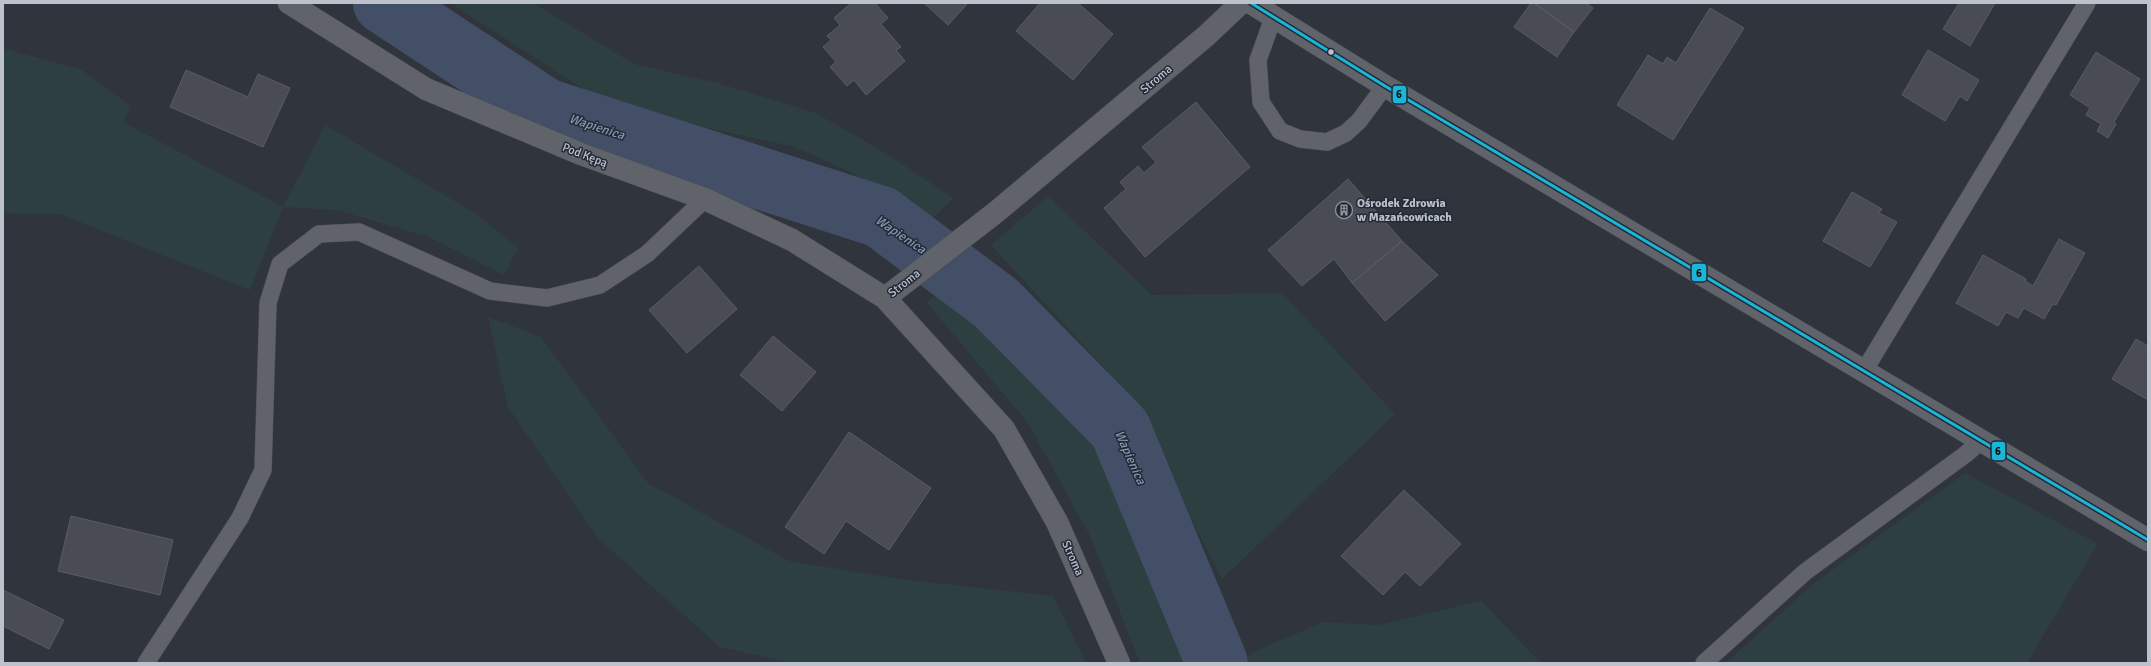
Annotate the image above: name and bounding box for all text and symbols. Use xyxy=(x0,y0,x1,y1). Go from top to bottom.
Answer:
unlabelled marker xyxy=(1326,47,1336,57)
street label: Stroma xyxy=(1137,62,1175,97)
line badge: 6 xyxy=(1392,85,1407,104)
text: 6 xyxy=(1396,88,1402,101)
water label: Wapienica xyxy=(567,110,627,144)
street label: Pod Kępą xyxy=(560,140,610,171)
place label: Ośrodek Zdrowia w Mazańcowicach xyxy=(1357,196,1452,225)
building icon: Ośrodek Zdrowia w Mazańcowicach xyxy=(1334,200,1354,220)
water label: Wapienica xyxy=(872,212,929,258)
line badge: 6 xyxy=(1691,263,1707,282)
street label: Stroma xyxy=(885,266,923,301)
text: 6 xyxy=(1696,267,1702,280)
water label: Wapienica xyxy=(1111,428,1149,487)
line badge: 6 xyxy=(1991,441,2006,461)
text: 6 xyxy=(1995,445,2001,458)
street label: Stroma xyxy=(1058,538,1087,578)

